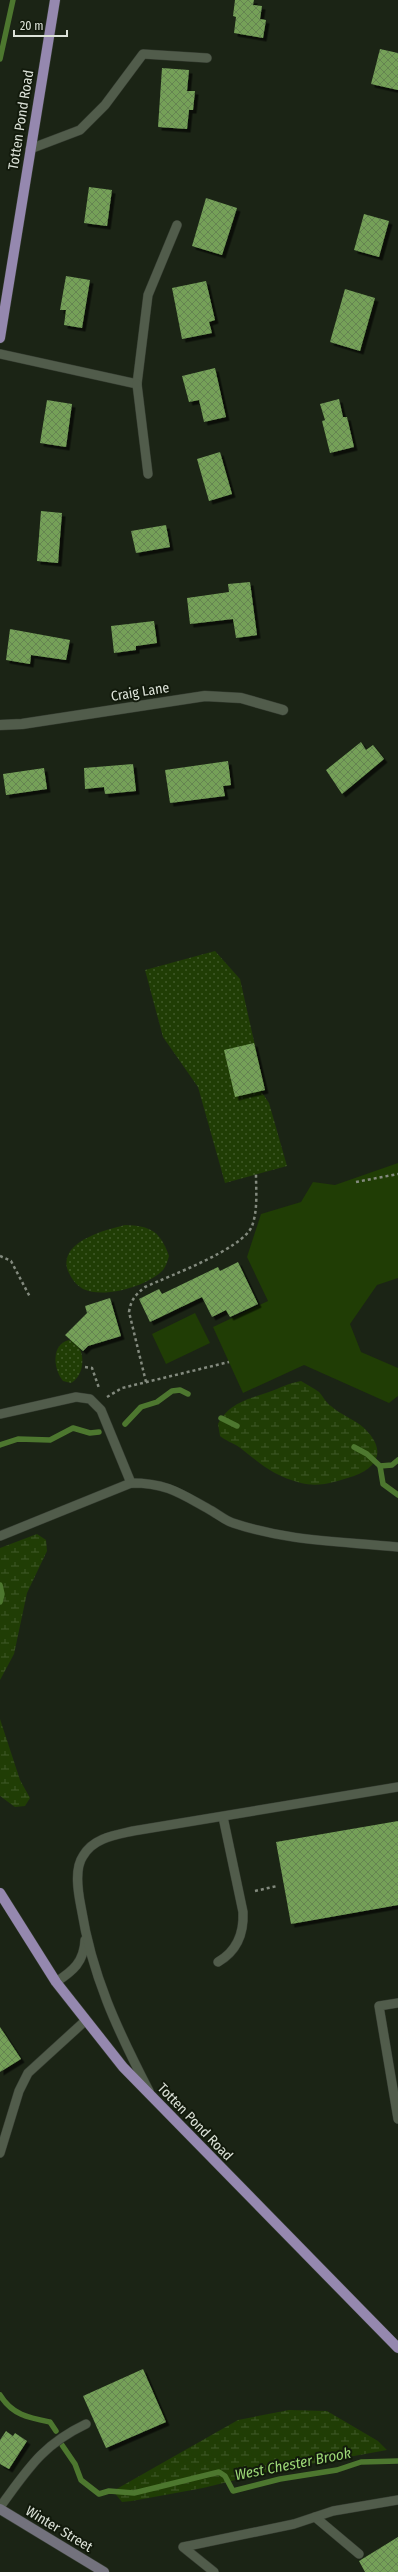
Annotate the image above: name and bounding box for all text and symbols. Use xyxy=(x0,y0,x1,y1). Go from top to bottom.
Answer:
scale bar xyxy=(14,12,67,38)
text: 20 m xyxy=(20,19,44,33)
street label: Totten Pond Road xyxy=(5,69,37,171)
street label: Craig Lane xyxy=(110,679,170,705)
street label: Totten Pond Road xyxy=(154,2080,236,2164)
water label: West Chester Brook xyxy=(233,2444,353,2484)
street label: Winter Street xyxy=(22,2502,96,2556)

